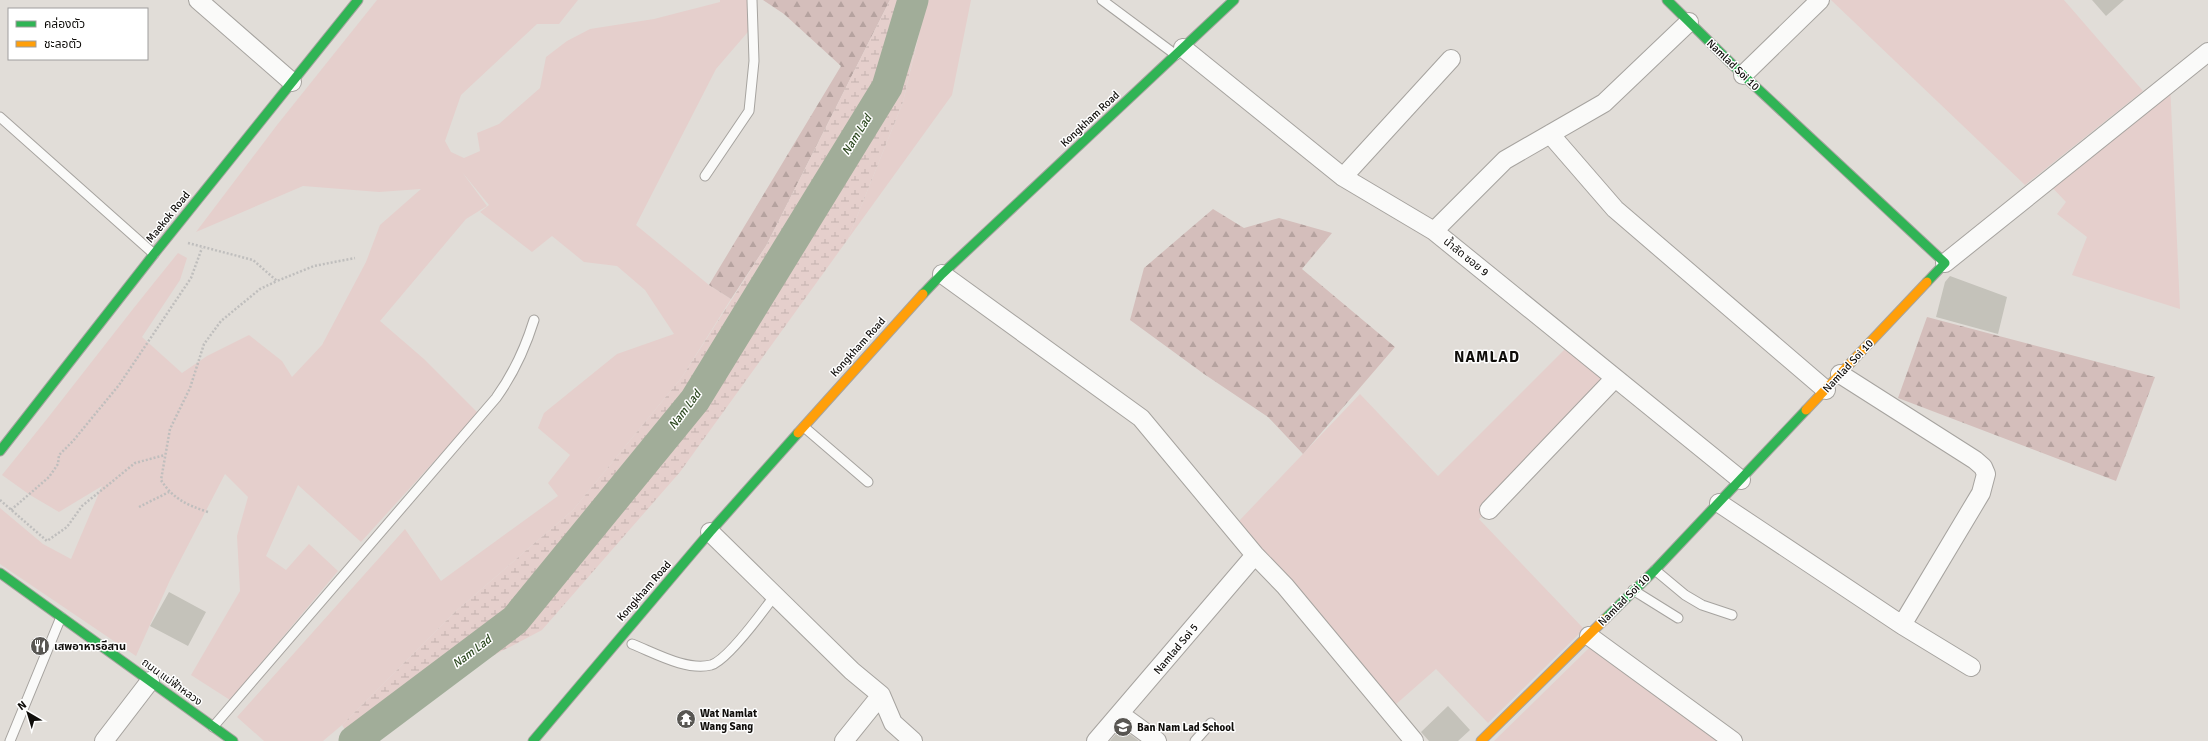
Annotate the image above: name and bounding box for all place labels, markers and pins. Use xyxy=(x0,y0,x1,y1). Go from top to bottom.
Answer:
restaurant icon: เสพอาหารอีสาน xyxy=(29,635,51,657)
place label: เสพอาหารอีสาน xyxy=(54,640,126,653)
place label: Wat Namlat Wang Sang xyxy=(700,707,757,733)
temple icon: Wat Namlat Wang Sang xyxy=(675,708,697,730)
school or university icon: Ban Nam Lad School xyxy=(1112,716,1134,738)
place label: Ban Nam Lad School xyxy=(1137,721,1235,734)

